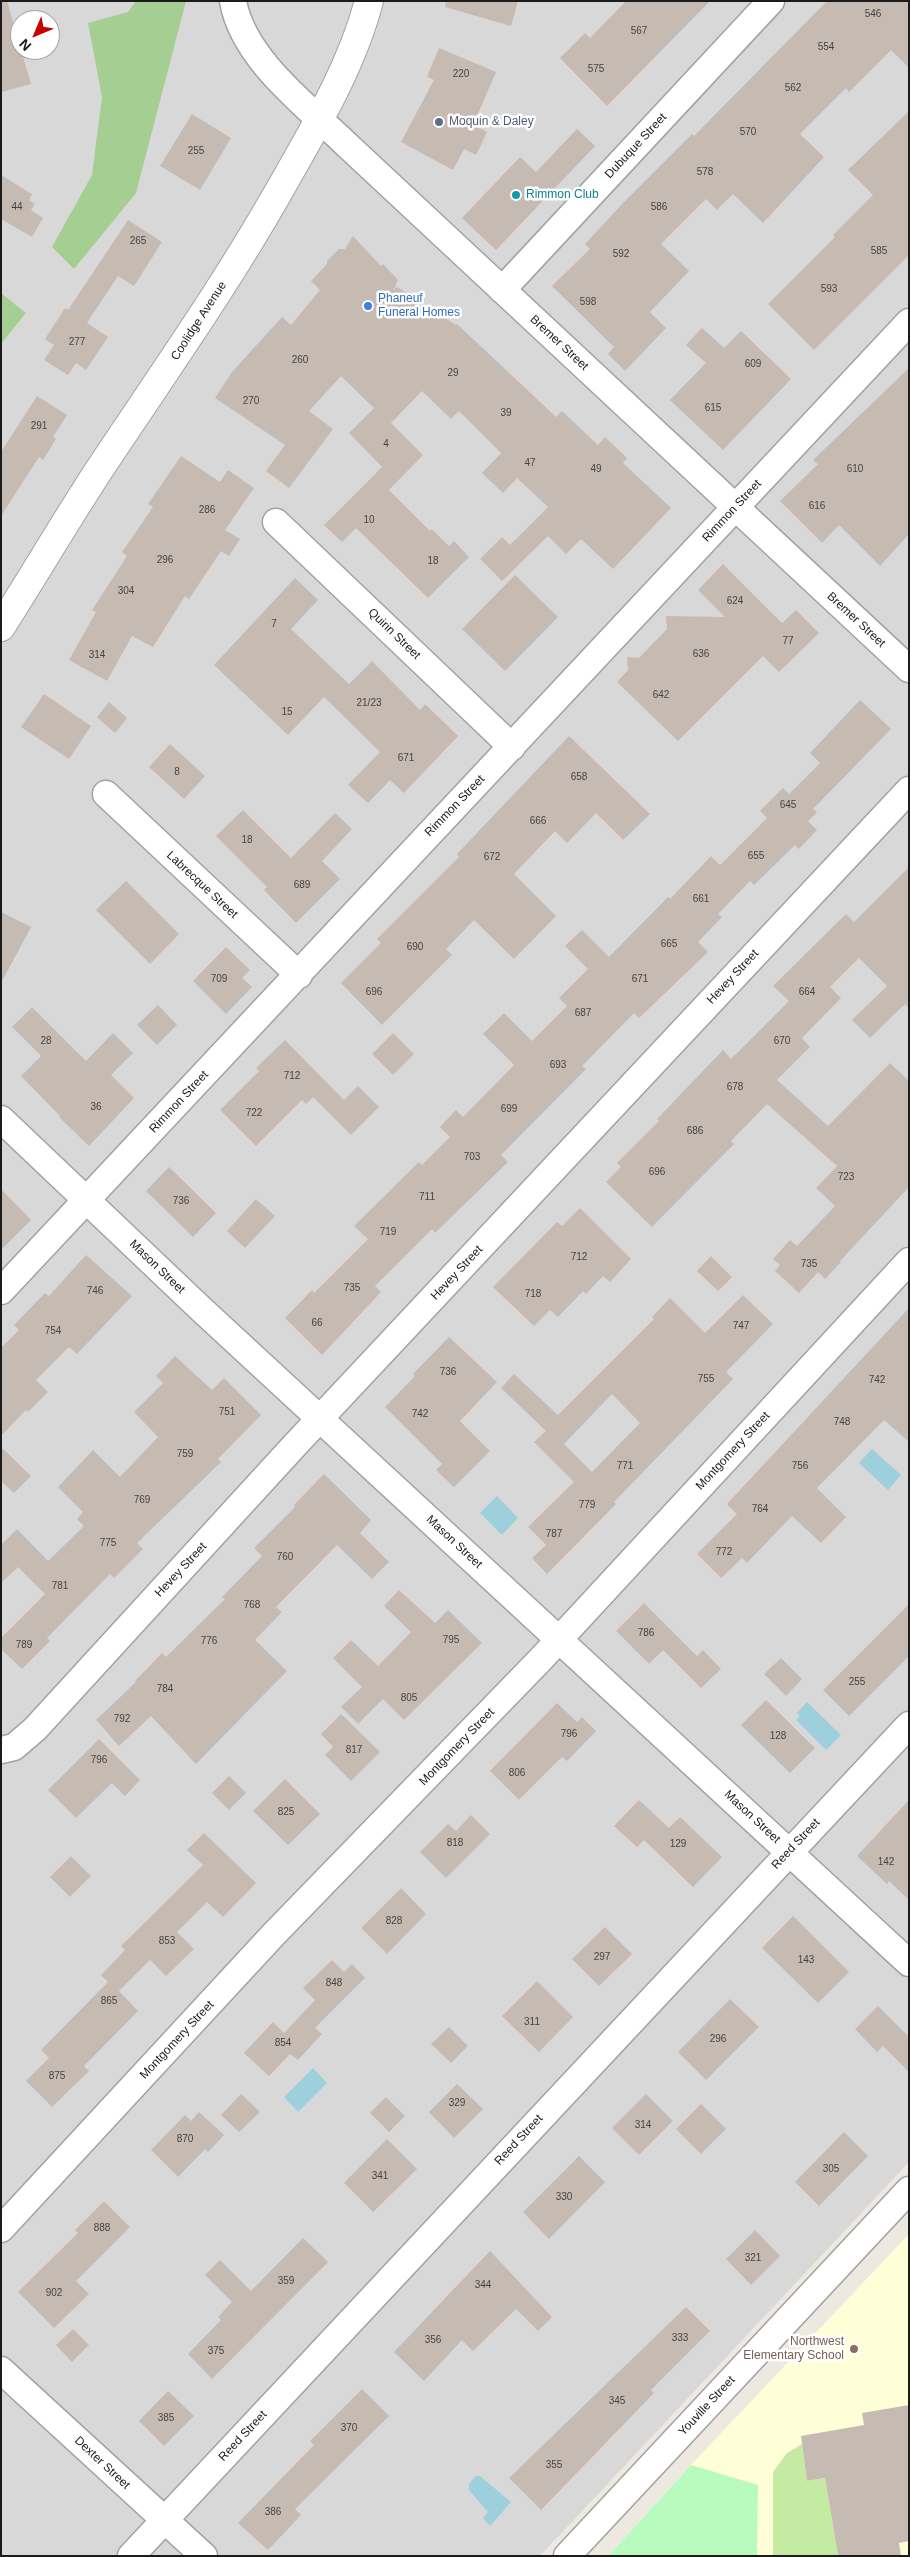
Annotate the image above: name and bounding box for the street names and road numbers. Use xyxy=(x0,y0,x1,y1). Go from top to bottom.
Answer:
street label: Dubuque Street xyxy=(602,110,670,182)
street label: Coolidge Avenue xyxy=(168,279,230,363)
street label: Bremer Street xyxy=(527,312,591,374)
street label: Rimmon Street xyxy=(699,477,765,545)
street label: Bremer Street xyxy=(824,589,888,651)
street label: Quirin Street xyxy=(365,605,423,663)
street label: Rimmon Street xyxy=(422,772,488,840)
street label: Labrecque Street xyxy=(163,848,241,922)
street label: Hevey Street xyxy=(704,947,762,1007)
street label: Rimmon Street xyxy=(146,1068,212,1136)
street label: Mason Street xyxy=(126,1237,188,1297)
street label: Hevey Street xyxy=(428,1243,486,1303)
street label: Montgomery Street xyxy=(693,1409,773,1493)
street label: Mason Street xyxy=(423,1512,485,1572)
street label: Hevey Street xyxy=(152,1540,210,1600)
street label: Montgomery Street xyxy=(416,1705,498,1789)
street label: Mason Street xyxy=(721,1787,783,1847)
street label: Reed Street xyxy=(769,1816,823,1872)
street label: Montgomery Street xyxy=(137,1998,217,2082)
street label: Reed Street xyxy=(492,2112,546,2168)
street label: Youville Street xyxy=(676,2373,738,2439)
street label: Reed Street xyxy=(216,2408,270,2464)
street label: Dexter Street xyxy=(71,2434,133,2492)

